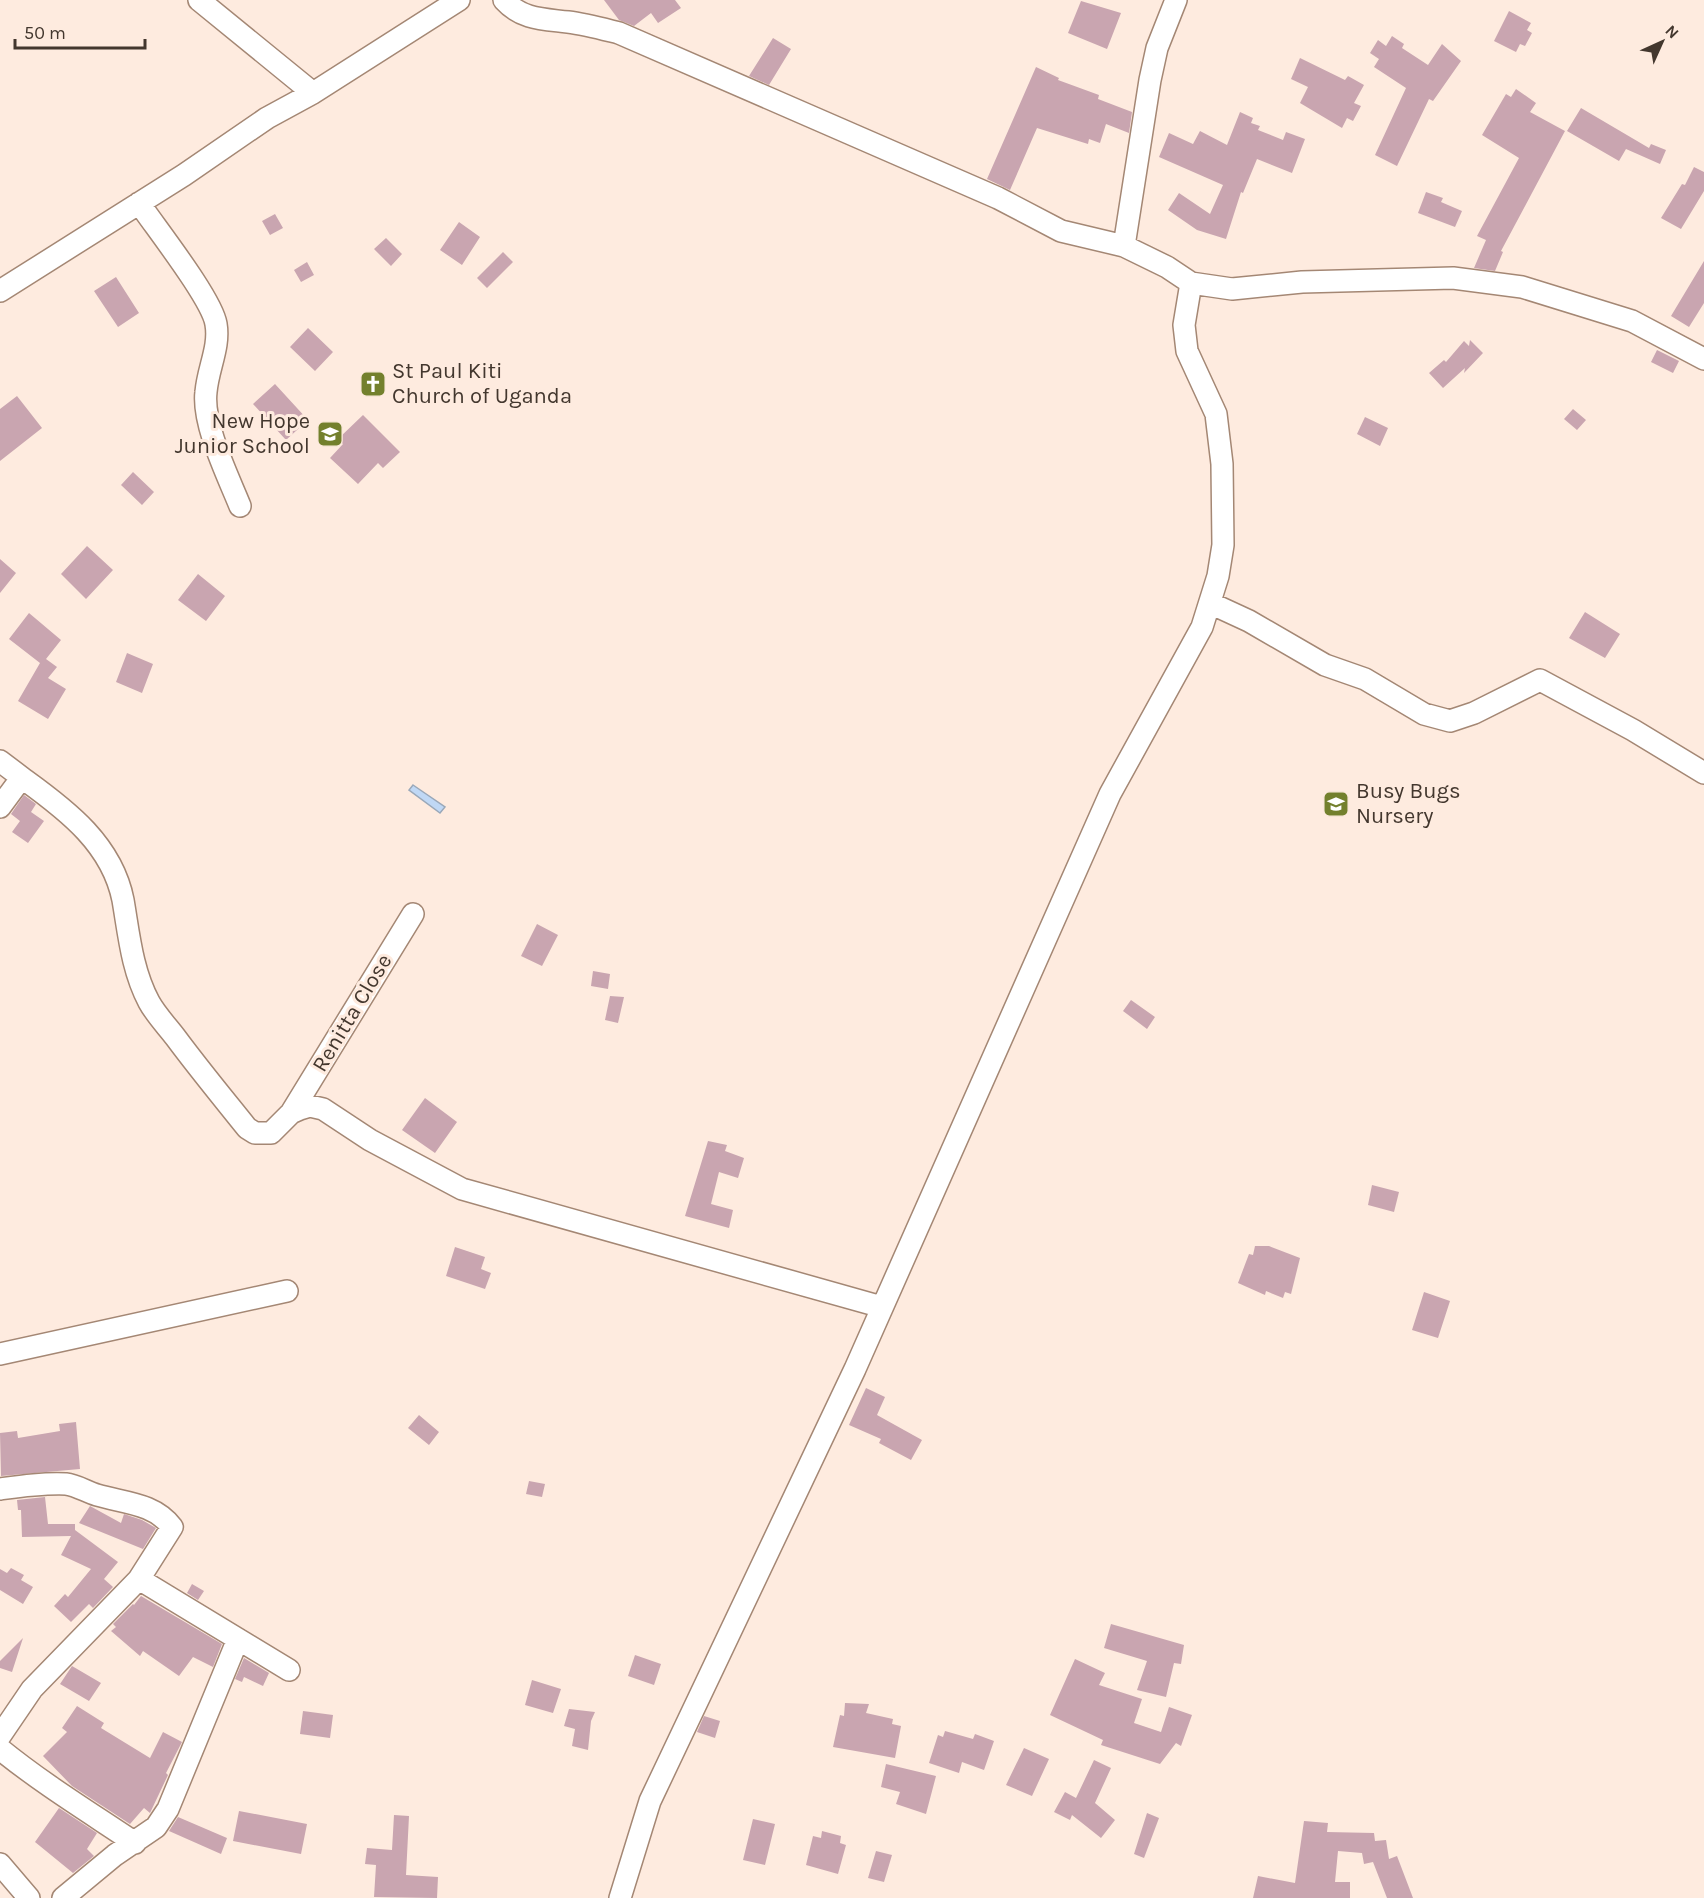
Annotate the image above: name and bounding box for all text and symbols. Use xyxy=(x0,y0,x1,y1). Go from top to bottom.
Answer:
scale bar xyxy=(15,12,146,50)
north arrow xyxy=(1632,12,1692,72)
text: N xyxy=(1661,21,1683,43)
text: 50 m xyxy=(24,22,66,44)
place label: St Paul Kiti Church of Uganda xyxy=(392,358,572,409)
church icon: St Paul Kiti Church of Uganda xyxy=(358,369,388,399)
place label: New Hope Junior School xyxy=(175,408,310,459)
school or university icon: New Hope Junior School xyxy=(315,419,345,449)
place label: Busy Bugs Nursery xyxy=(1356,778,1461,829)
school or university icon: Busy Bugs Nursery xyxy=(1321,789,1351,819)
street label: Renitta Close xyxy=(307,949,397,1077)

